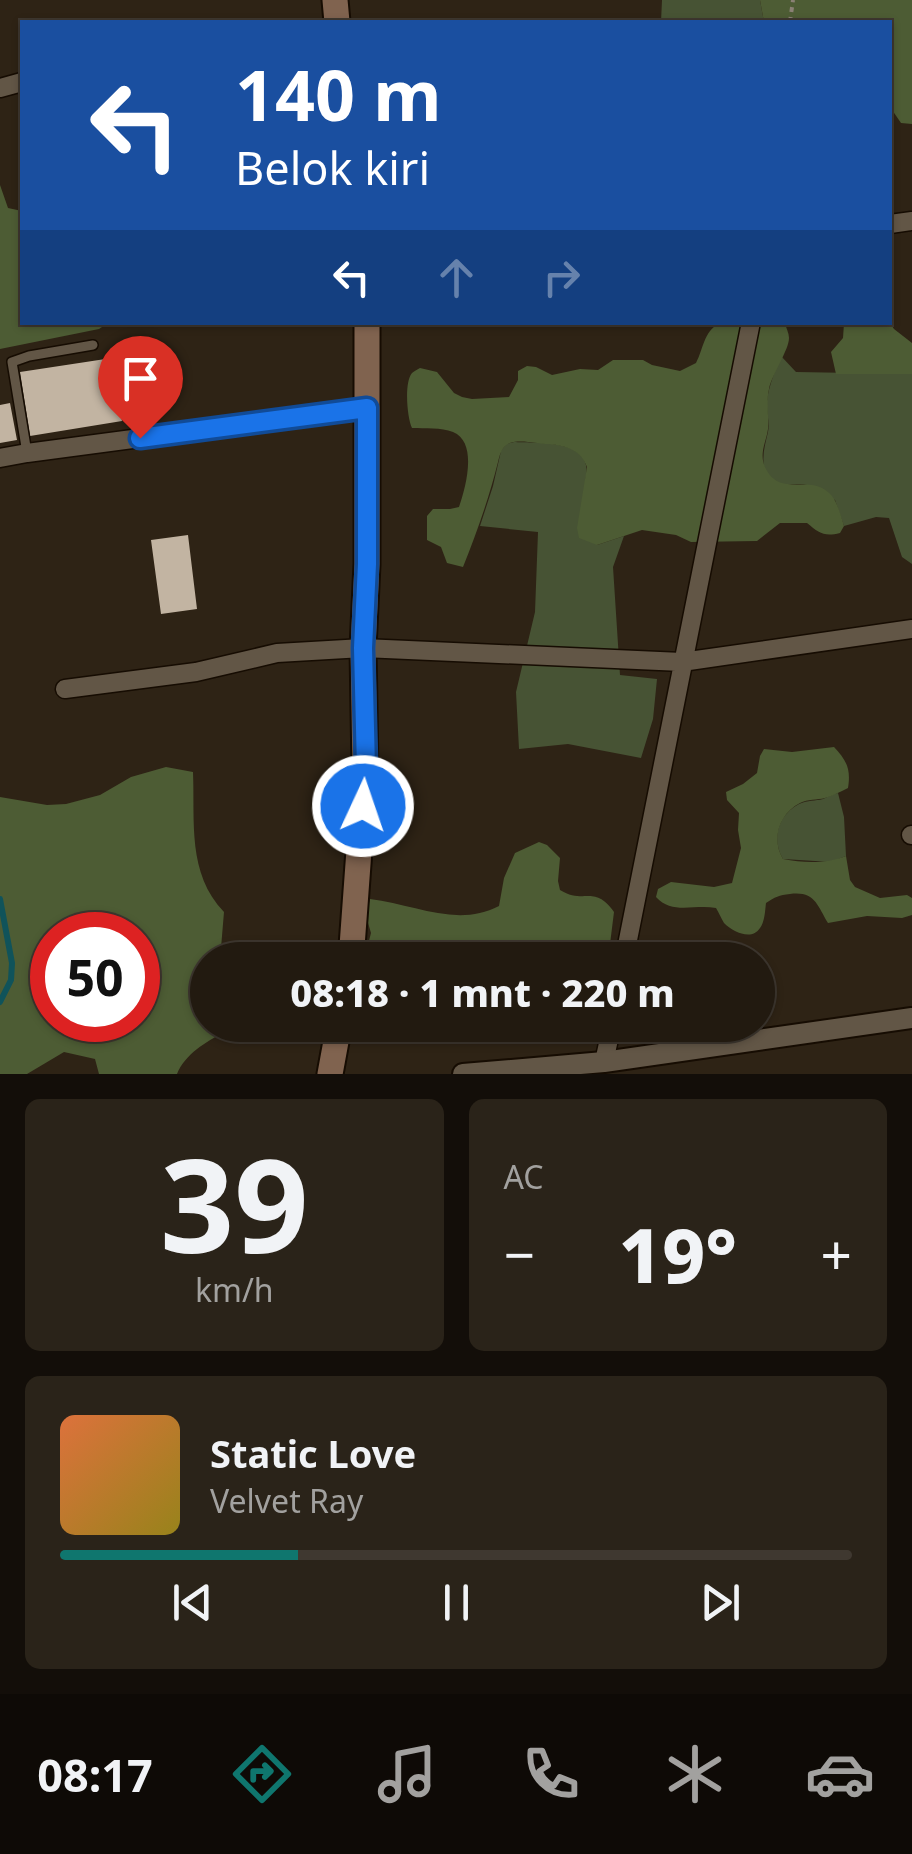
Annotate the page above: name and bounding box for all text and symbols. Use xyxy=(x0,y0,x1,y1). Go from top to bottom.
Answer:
text: 140 m xyxy=(235,46,442,142)
icon: left xyxy=(70,60,200,190)
text: Belok kiri xyxy=(235,137,430,198)
icon: left xyxy=(324,250,379,305)
icon: ahead xyxy=(429,250,484,305)
icon: right xyxy=(534,250,589,305)
pin xyxy=(98,336,183,439)
icon: arrive xyxy=(113,351,168,406)
position arrow xyxy=(311,754,415,858)
speed limit sign: 50 xyxy=(30,912,160,1042)
text: 08:18 · 1 mnt · 220 m xyxy=(290,966,675,1018)
text: 39 xyxy=(160,1114,309,1291)
text: AC xyxy=(504,1155,544,1198)
text: 19° xyxy=(619,1203,737,1305)
text: − xyxy=(504,1216,535,1291)
text: + xyxy=(821,1216,852,1291)
text: km/h xyxy=(195,1268,274,1311)
text: Static Love xyxy=(210,1427,416,1479)
text: Velvet Ray xyxy=(210,1479,363,1522)
icon: previous xyxy=(165,1575,220,1630)
icon: pause xyxy=(429,1575,484,1630)
icon: next xyxy=(693,1575,748,1630)
icon: directions xyxy=(227,1739,297,1809)
icon: music xyxy=(372,1739,442,1809)
icon: phone xyxy=(516,1739,586,1809)
icon: climate xyxy=(660,1739,730,1809)
icon: car xyxy=(805,1739,875,1809)
text: 08:17 xyxy=(37,1744,153,1805)

